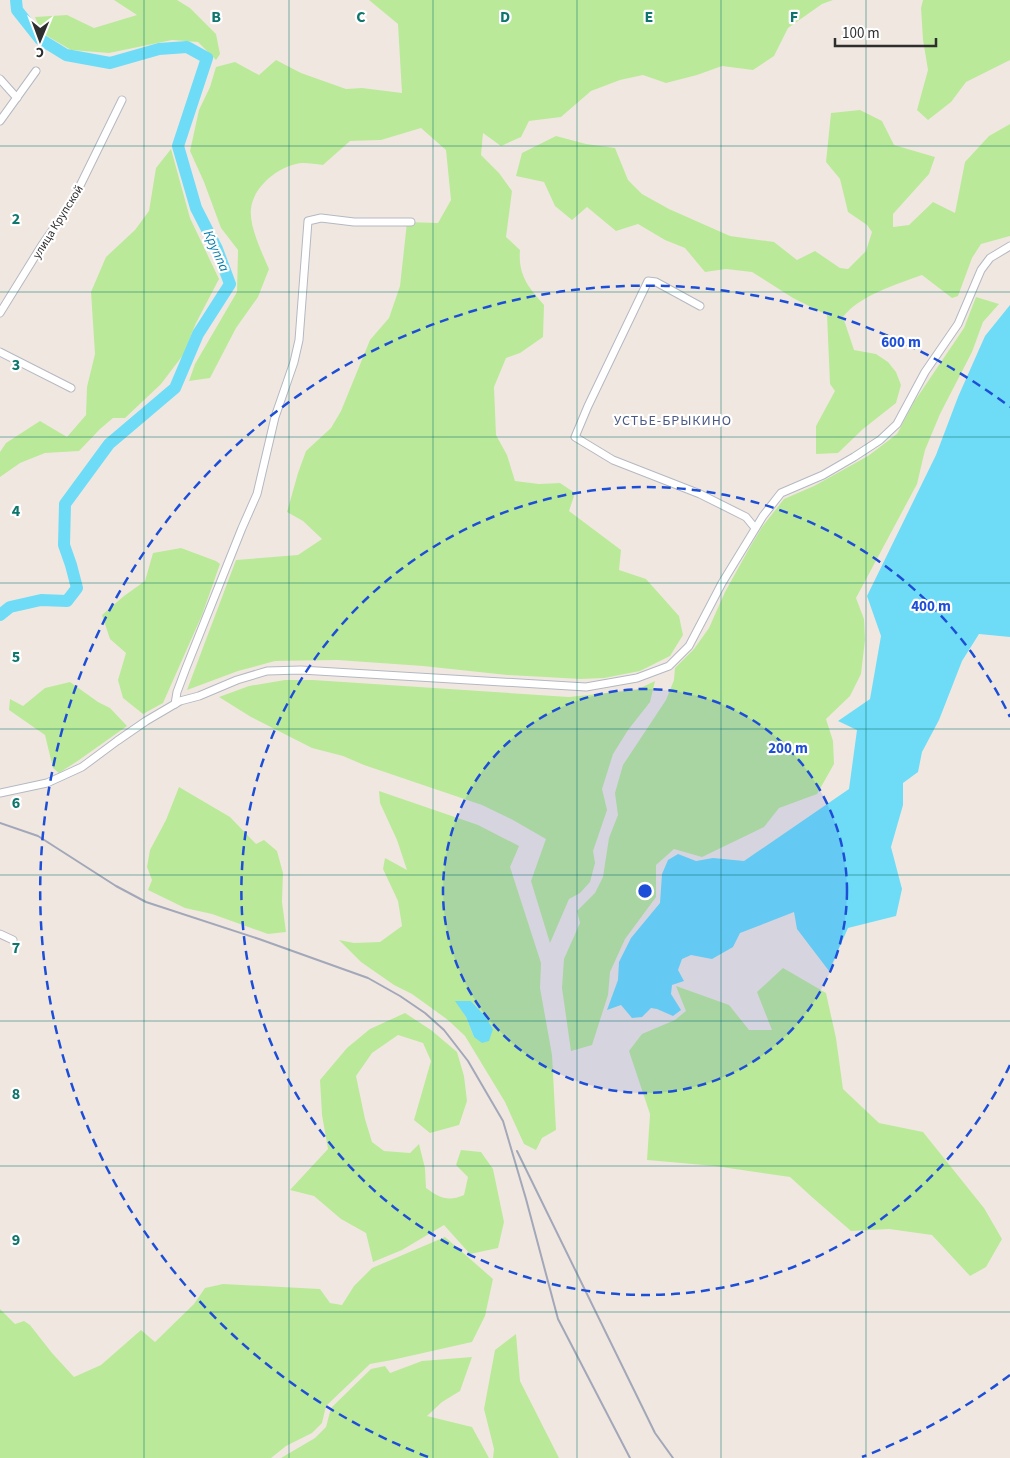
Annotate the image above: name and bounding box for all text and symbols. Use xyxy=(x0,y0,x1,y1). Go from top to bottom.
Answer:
text: B xyxy=(211,6,221,28)
text: C xyxy=(356,6,366,28)
text: D xyxy=(500,6,510,28)
text: E xyxy=(645,6,653,28)
text: F xyxy=(790,6,798,28)
north arrow xyxy=(15,15,65,65)
scale bar xyxy=(835,15,936,47)
text: 100 m xyxy=(842,23,880,44)
text: С xyxy=(36,42,44,62)
street label: улица Крупской xyxy=(28,182,88,262)
text: 2 xyxy=(12,208,20,230)
water label: Круппа xyxy=(198,227,234,275)
text: 600 m xyxy=(881,332,921,353)
text: 3 xyxy=(12,354,20,376)
district label: УСТЬЕ-БРЫКИНО xyxy=(614,411,732,431)
text: 4 xyxy=(12,500,21,522)
text: 400 m xyxy=(911,596,951,617)
text: 5 xyxy=(12,646,20,668)
text: 200 m xyxy=(768,738,808,759)
text: 6 xyxy=(12,792,20,814)
centre of rings xyxy=(636,882,654,900)
text: 7 xyxy=(12,937,20,959)
text: 8 xyxy=(12,1083,20,1105)
text: 9 xyxy=(12,1229,20,1251)

